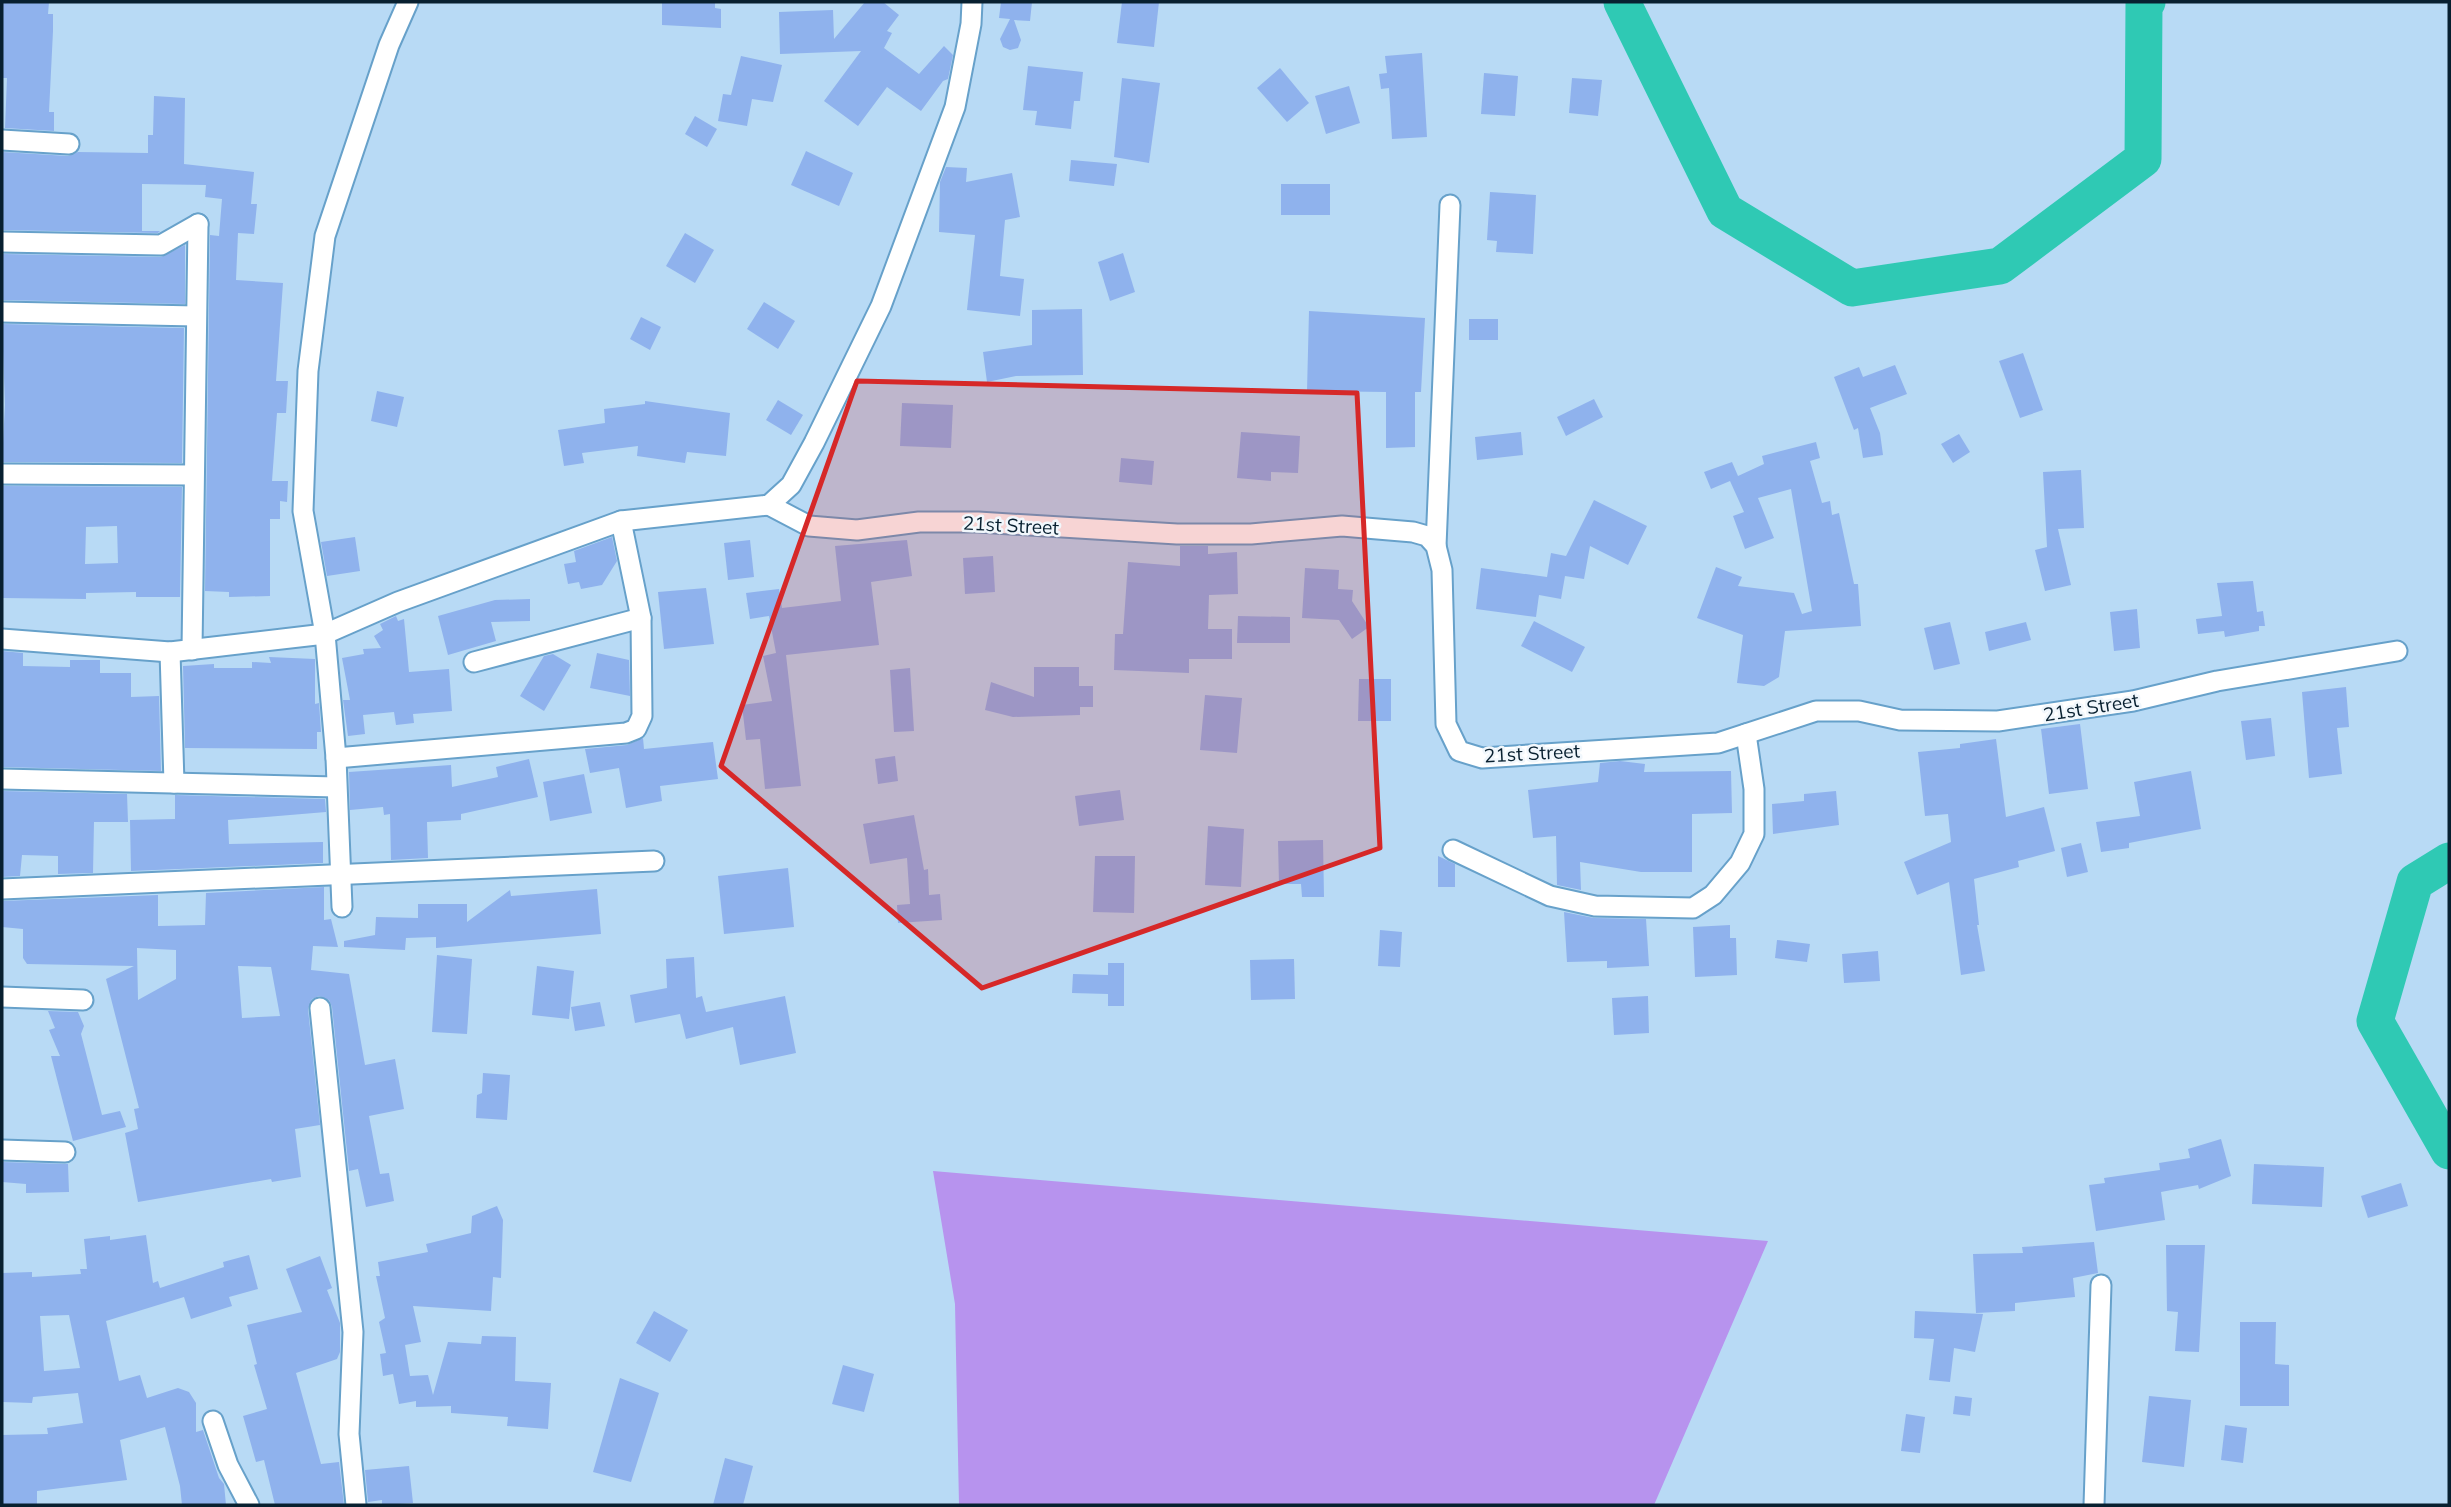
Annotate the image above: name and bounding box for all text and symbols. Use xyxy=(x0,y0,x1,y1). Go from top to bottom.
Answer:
street label: 21st Street xyxy=(962,510,1060,540)
street label: 21st Street xyxy=(2042,688,2141,726)
street label: 21st Street xyxy=(1483,738,1581,768)

